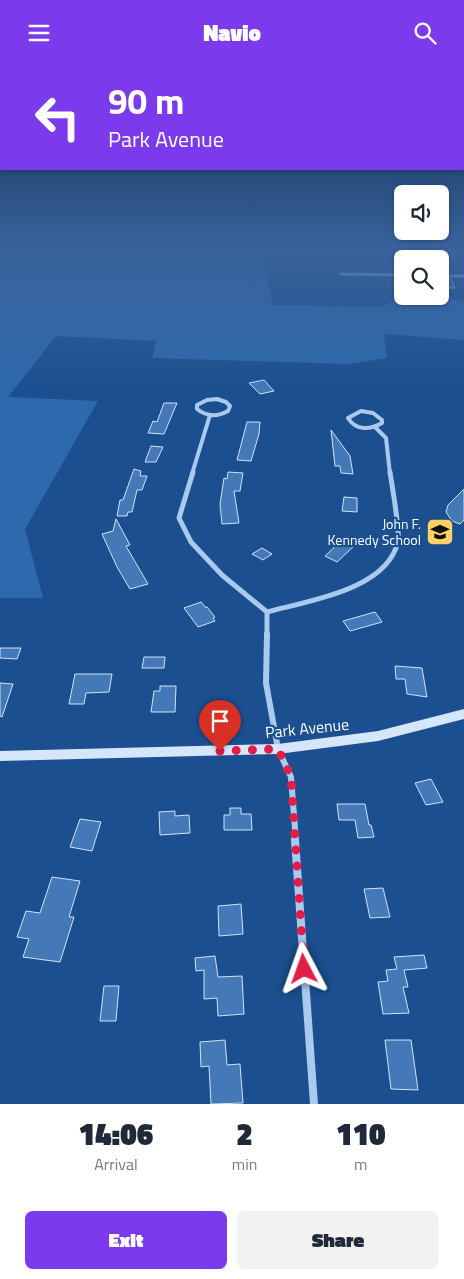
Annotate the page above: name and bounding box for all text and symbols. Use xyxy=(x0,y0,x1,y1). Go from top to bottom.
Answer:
text: Navio xyxy=(203,16,261,50)
icon: menu xyxy=(25,19,53,47)
icon: search xyxy=(411,19,439,47)
text: 90 m xyxy=(108,74,184,128)
icon: left xyxy=(25,85,90,150)
text: Park Avenue xyxy=(108,122,224,156)
map controls xyxy=(394,185,449,305)
button: sound xyxy=(394,185,449,240)
button: search xyxy=(394,250,449,305)
place label: John F. Kennedy School xyxy=(328,513,421,550)
school or university icon: John F. Kennedy School xyxy=(425,517,455,547)
pin xyxy=(199,700,241,751)
icon: arrive xyxy=(206,707,234,735)
street label: Park Avenue xyxy=(264,712,350,744)
position arrow xyxy=(277,942,329,994)
text: 14:06 xyxy=(79,1111,153,1157)
text: 2 xyxy=(236,1111,253,1157)
text: 110 xyxy=(336,1111,385,1157)
text: Arrival xyxy=(94,1152,138,1176)
text: min xyxy=(232,1152,257,1176)
text: m xyxy=(354,1152,367,1176)
button: Exit xyxy=(25,1211,227,1269)
button: Share xyxy=(237,1211,439,1269)

